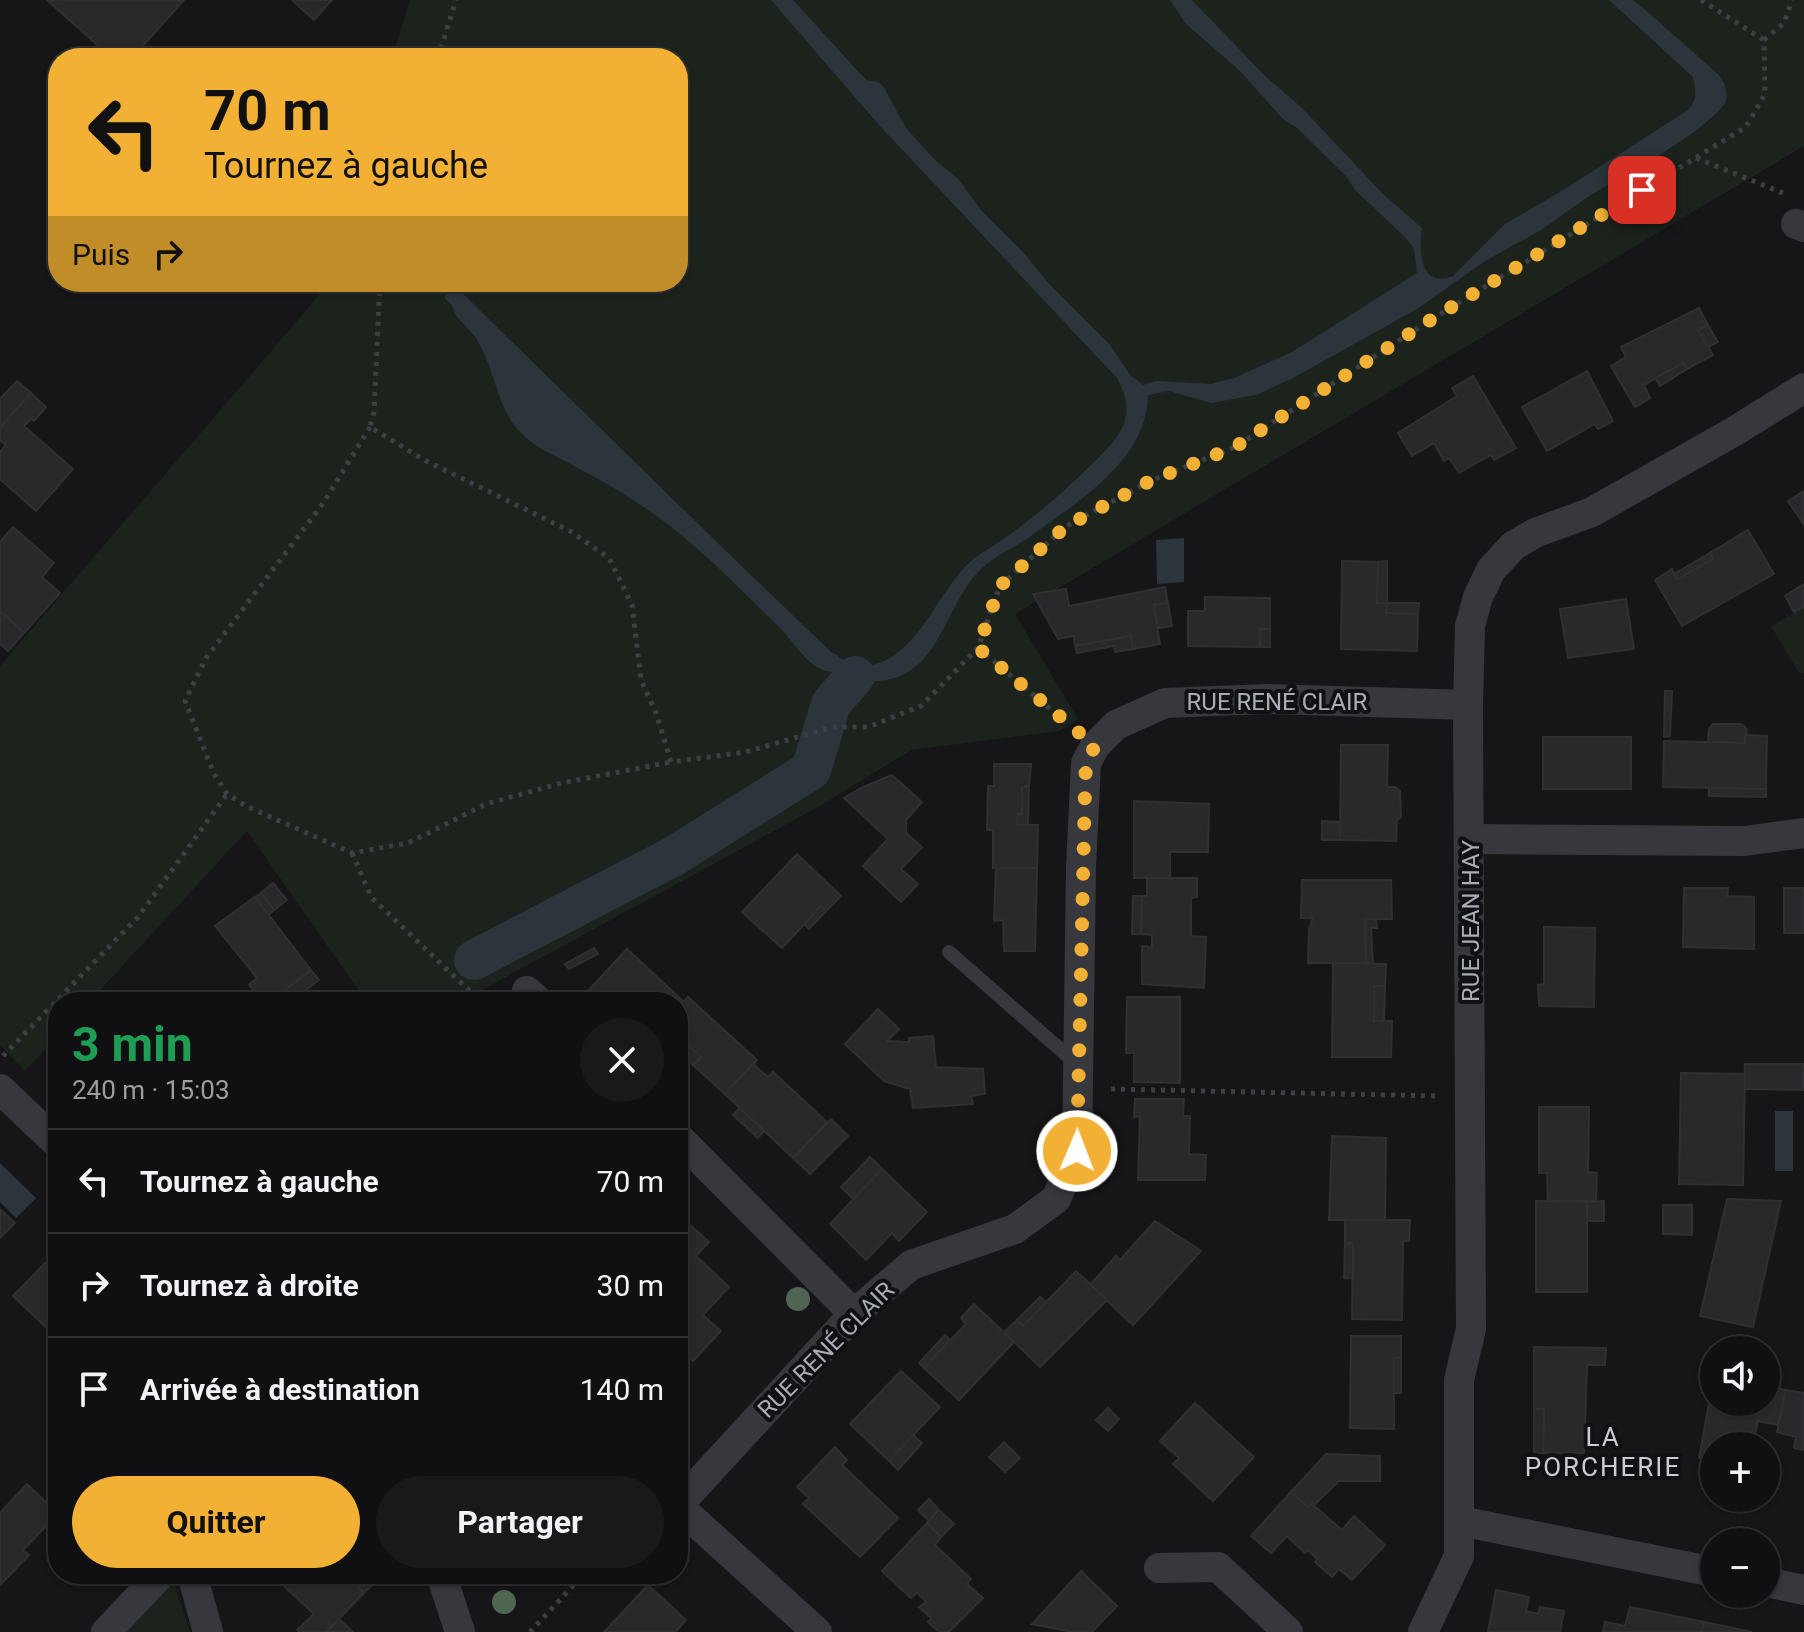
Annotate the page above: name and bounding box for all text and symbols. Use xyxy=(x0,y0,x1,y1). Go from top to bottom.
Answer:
text: 70 m xyxy=(204,78,331,144)
icon: left xyxy=(72,80,176,184)
text: Tournez à gauche xyxy=(204,145,488,187)
pin xyxy=(1608,156,1676,224)
icon: arrive xyxy=(1620,168,1664,212)
icon: right xyxy=(146,232,190,276)
text: Puis xyxy=(72,237,130,272)
street label: RUE RENÉ CLAIR xyxy=(1187,688,1368,716)
street label: RUE JEAN HAY xyxy=(1457,839,1485,1002)
text: 3 min xyxy=(72,1016,193,1073)
button: close xyxy=(580,1018,664,1102)
text: 240 m · 15:03 xyxy=(72,1075,230,1105)
position arrow xyxy=(1035,1109,1119,1193)
icon: left xyxy=(72,1159,116,1203)
text: Tournez à gauche xyxy=(140,1164,379,1199)
text: 70 m xyxy=(597,1164,664,1199)
icon: right xyxy=(72,1263,116,1307)
text: Tournez à droite xyxy=(140,1268,359,1303)
text: 30 m xyxy=(597,1268,664,1303)
street label: RUE RENÉ CLAIR xyxy=(752,1276,900,1424)
map controls xyxy=(1700,1336,1780,1608)
button: sound xyxy=(1700,1336,1780,1416)
icon: arrive xyxy=(72,1367,116,1411)
text: Arrivée à destination xyxy=(140,1372,420,1407)
text: 140 m xyxy=(580,1372,664,1407)
district label: LA PORCHERIE xyxy=(1525,1422,1681,1482)
button: + xyxy=(1700,1432,1780,1512)
button: Quitter xyxy=(72,1476,360,1568)
button: Partager xyxy=(376,1476,664,1568)
button: − xyxy=(1700,1528,1780,1608)

